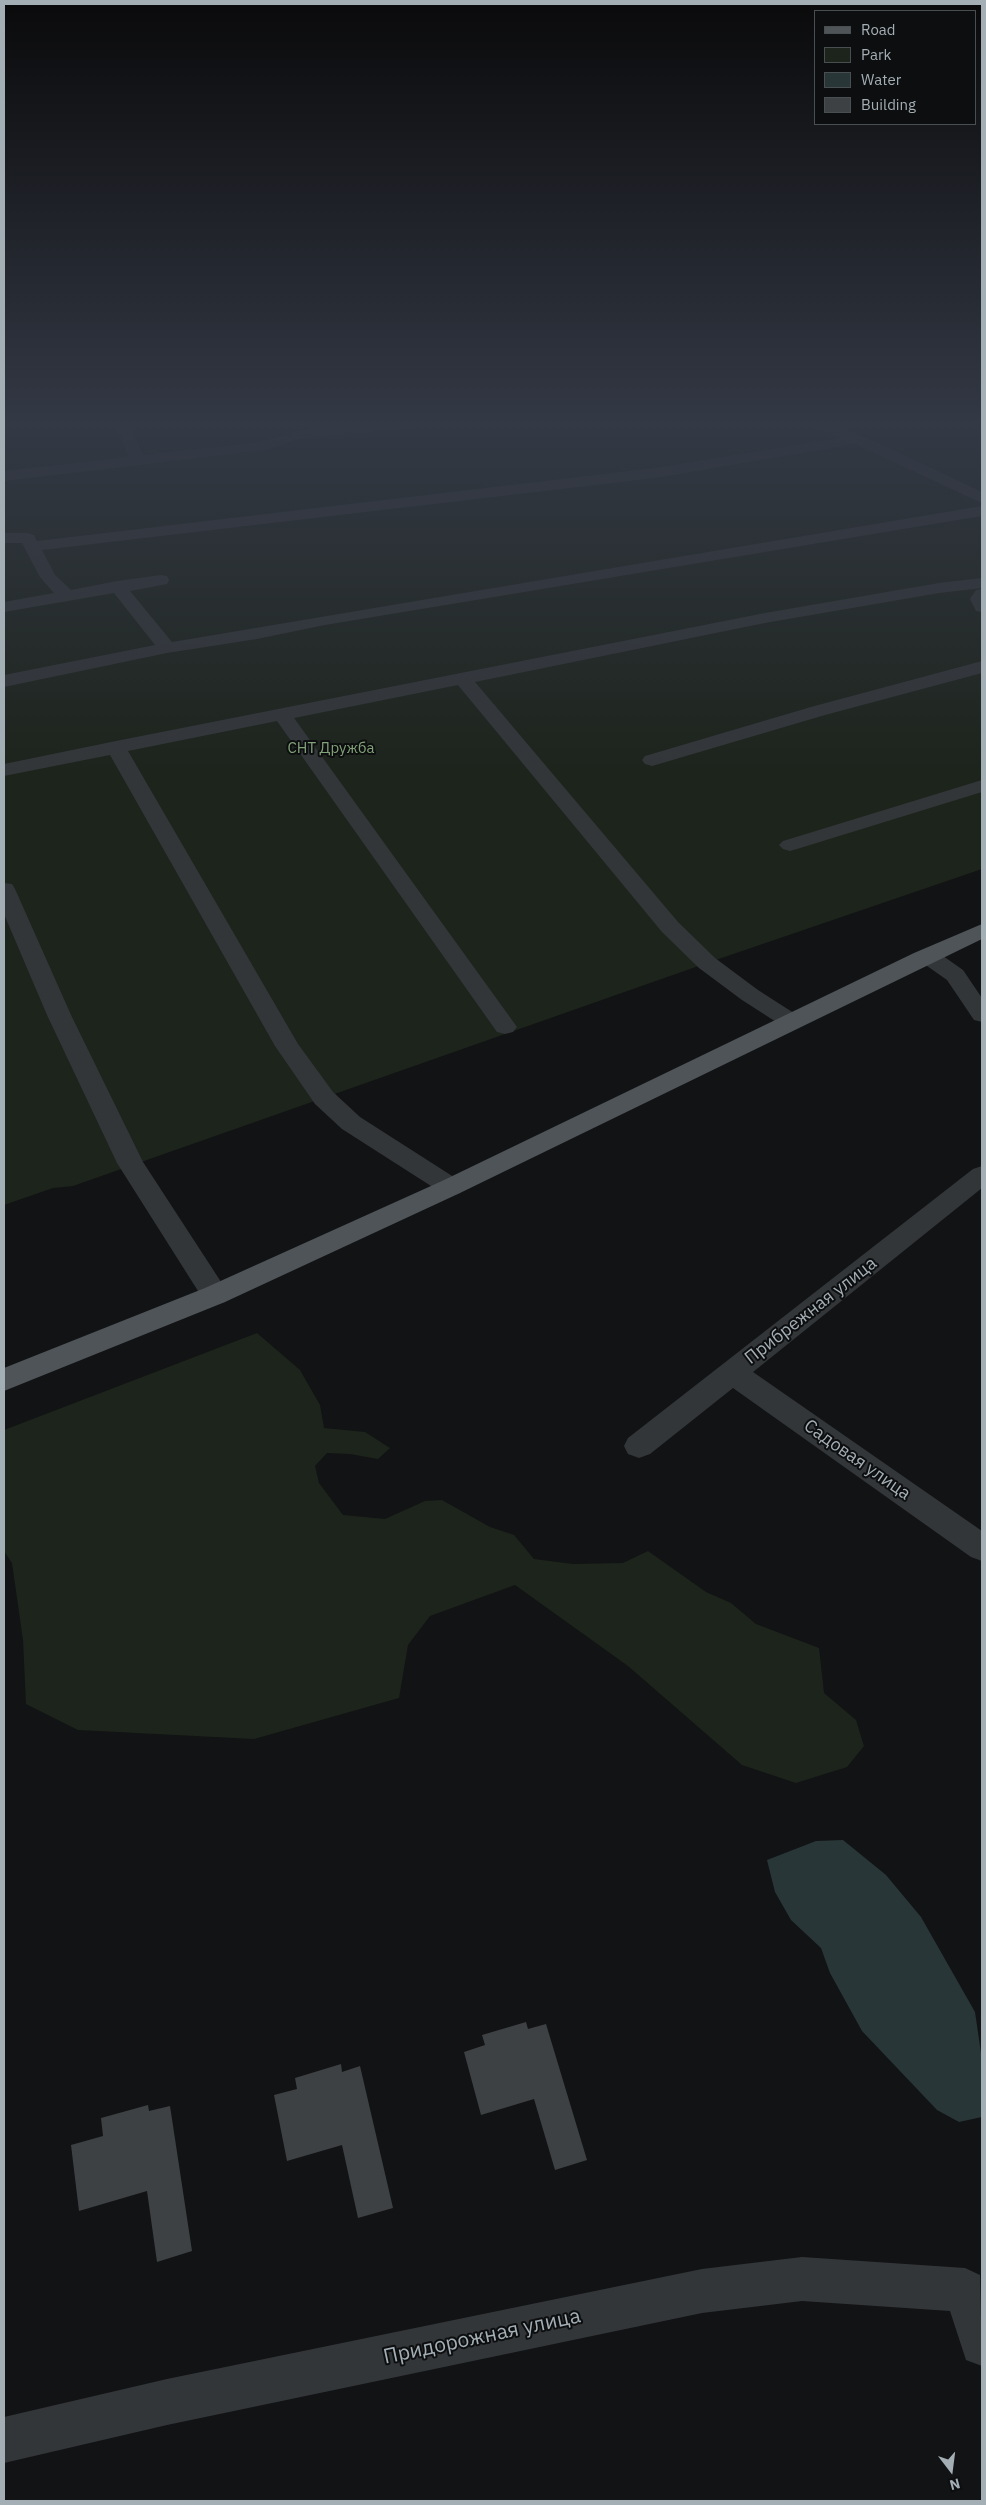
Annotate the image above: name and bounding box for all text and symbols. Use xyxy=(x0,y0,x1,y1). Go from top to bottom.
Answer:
legend xyxy=(814,10,976,125)
text: Road xyxy=(861,20,896,39)
text: Park xyxy=(861,45,891,64)
text: Water xyxy=(861,70,901,89)
text: Building xyxy=(861,95,916,114)
park label: СНТ Дружба xyxy=(287,740,375,758)
street label: Прибрежная улица xyxy=(741,1253,881,1369)
street label: Садовая улица xyxy=(799,1415,915,1505)
street label: Придорожная улица xyxy=(381,2304,583,2370)
north arrow xyxy=(926,2445,976,2495)
text: N xyxy=(948,2474,962,2494)

